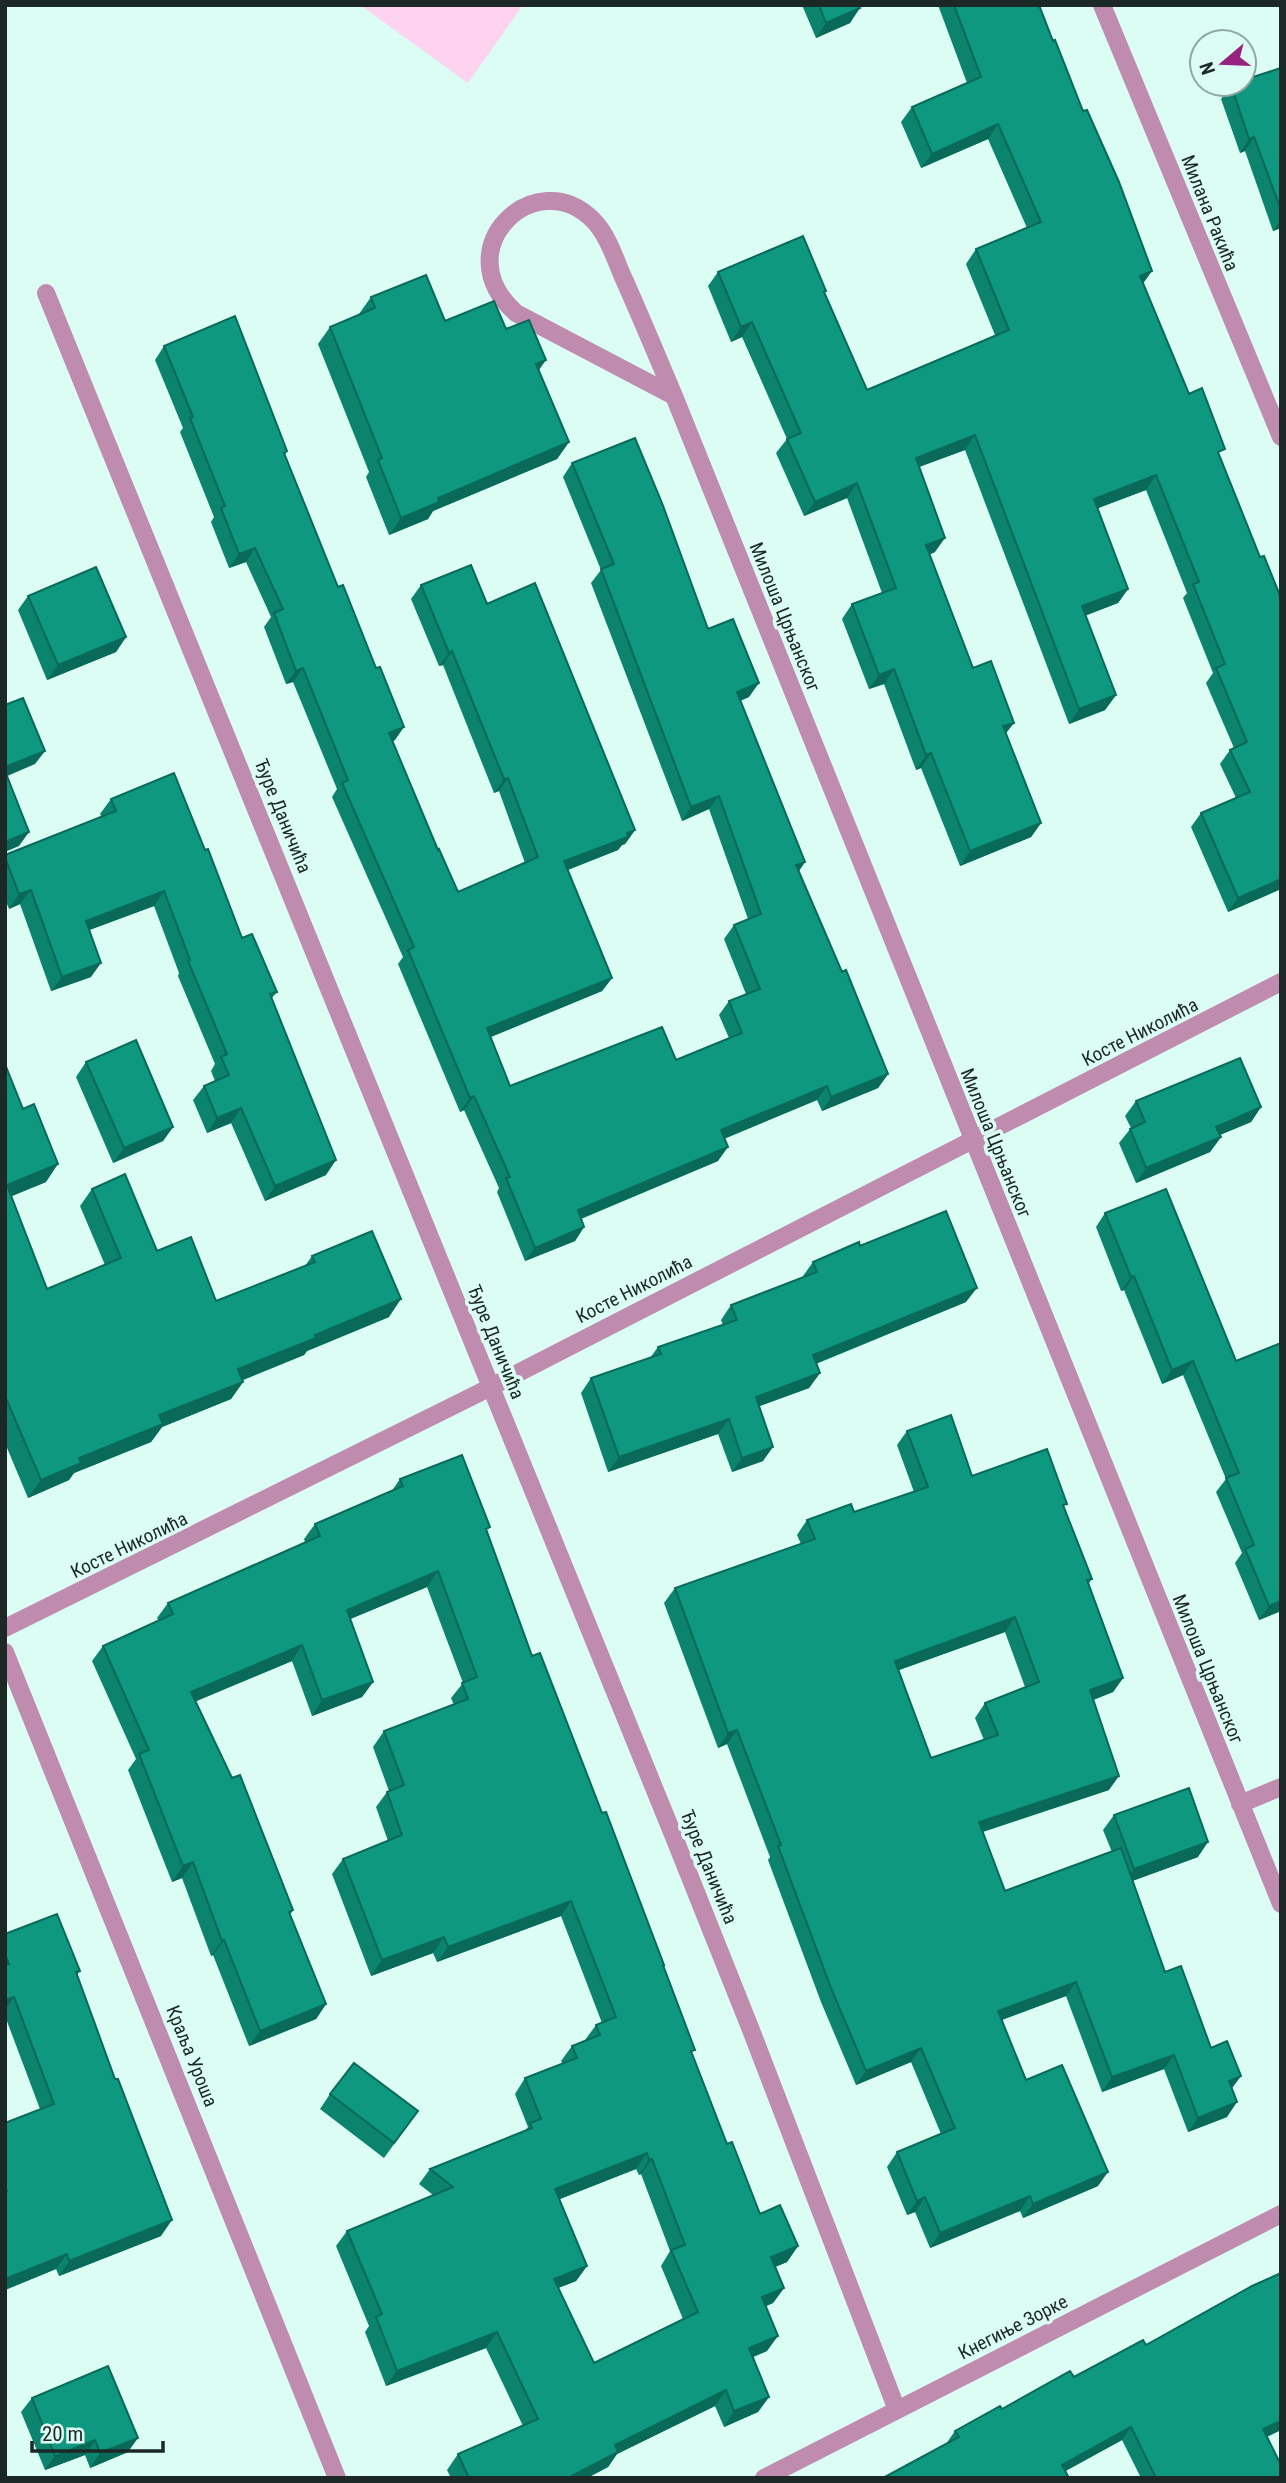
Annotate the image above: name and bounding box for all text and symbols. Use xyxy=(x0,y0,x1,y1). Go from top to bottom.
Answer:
north arrow xyxy=(1188,28,1258,98)
text: N xyxy=(1195,59,1220,78)
street label: Милана Ракића xyxy=(1176,152,1244,274)
street label: Милоша Црњанског xyxy=(745,539,825,695)
street label: Ђуре Даничића xyxy=(250,756,316,876)
street label: Косте Николића xyxy=(1078,993,1202,1071)
street label: Милоша Црњанског xyxy=(956,1065,1036,1221)
street label: Косте Николића xyxy=(572,1250,696,1328)
street label: Ђуре Даничића xyxy=(463,1282,529,1402)
street label: Косте Николића xyxy=(67,1507,191,1583)
street label: Милоша Црњанског xyxy=(1168,1591,1248,1747)
street label: Ђуре Даничића xyxy=(676,1807,742,1927)
street label: Краља Уроша xyxy=(161,2002,223,2110)
street label: Кнегиње Зорке xyxy=(954,2290,1072,2364)
scale bar xyxy=(32,2410,163,2454)
text: 20 m xyxy=(42,2422,83,2446)

